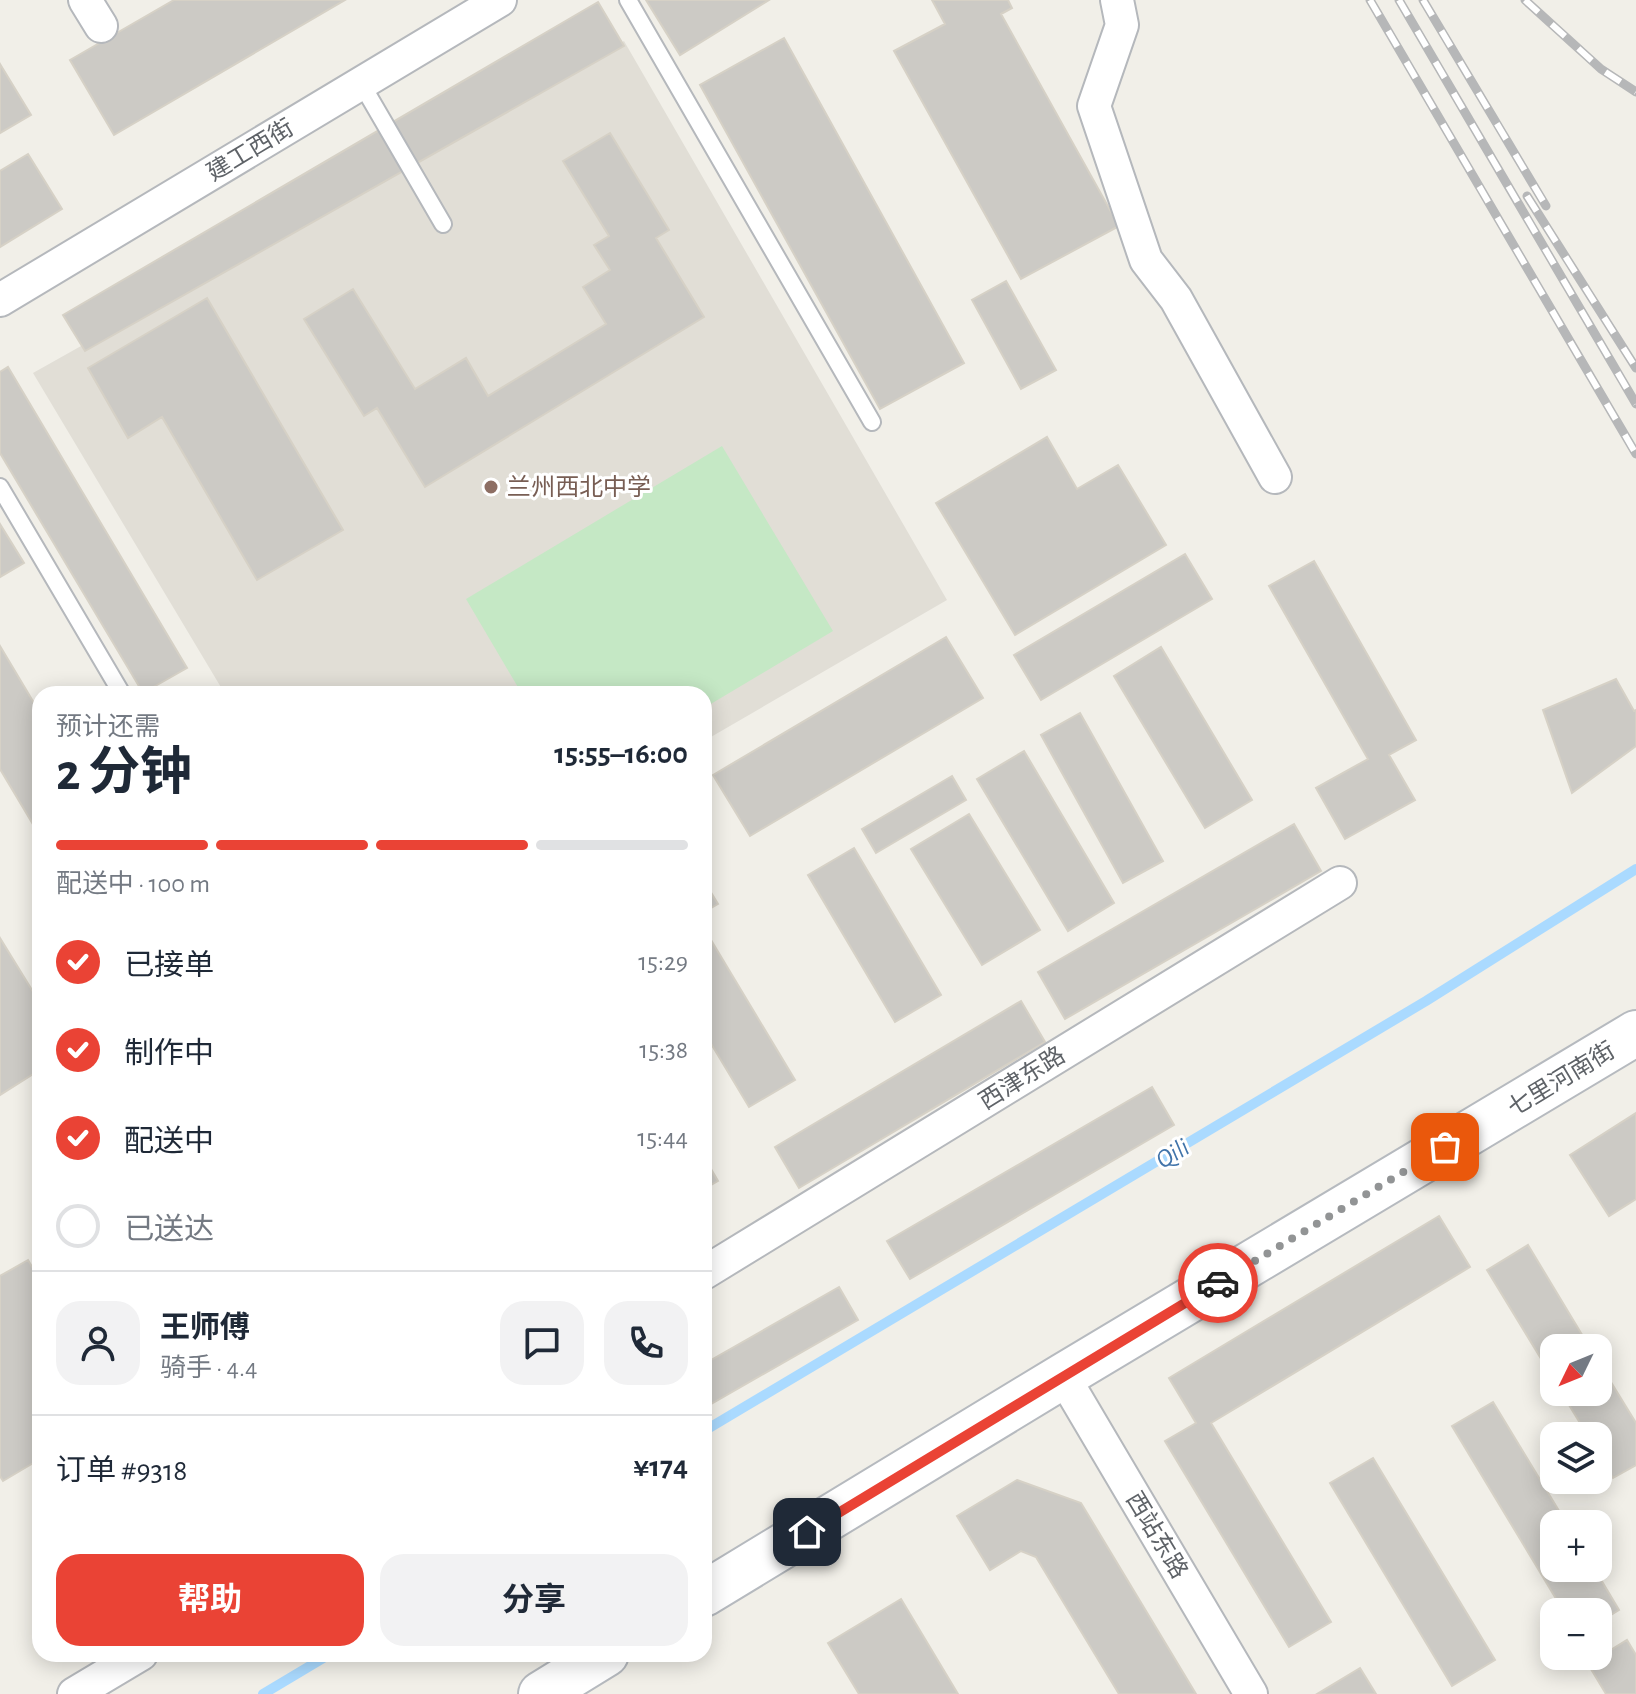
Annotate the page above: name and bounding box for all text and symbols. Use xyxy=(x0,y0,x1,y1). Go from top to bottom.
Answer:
street label: 建工西街 xyxy=(202,114,298,186)
place label: 兰州西北中学 xyxy=(507,474,651,500)
marker: 兰州西北中学 xyxy=(482,478,500,496)
text: 预计还需 xyxy=(56,714,160,740)
text: 15:55–16:00 xyxy=(554,739,688,769)
text: 2 分钟 xyxy=(56,747,192,799)
text: 配送中 · 100 m xyxy=(56,871,210,897)
icon: check xyxy=(56,940,100,984)
text: 15:29 xyxy=(638,949,688,975)
text: 已接单 xyxy=(124,951,214,981)
icon: check xyxy=(56,1028,100,1072)
text: 15:38 xyxy=(639,1037,688,1063)
street label: 七里河南街 xyxy=(1503,1037,1619,1121)
text: 制作中 xyxy=(124,1039,214,1069)
street label: 西津东路 xyxy=(974,1042,1070,1114)
pin xyxy=(1411,1113,1479,1181)
icon: check xyxy=(56,1116,100,1160)
text: 15:44 xyxy=(637,1125,688,1151)
icon: bag xyxy=(1423,1125,1467,1169)
text: 配送中 xyxy=(124,1127,214,1157)
water label: Qili xyxy=(1151,1134,1194,1174)
text: 已送达 xyxy=(124,1215,214,1245)
courier xyxy=(1178,1243,1258,1323)
icon: car xyxy=(1196,1261,1240,1305)
button: person xyxy=(56,1301,140,1385)
button: chat xyxy=(500,1301,584,1385)
button: phone xyxy=(604,1301,688,1385)
text: 王师傅 xyxy=(160,1313,250,1343)
north arrow xyxy=(1540,1334,1612,1406)
map controls xyxy=(1540,1334,1612,1670)
text: 骑手 · 4.4 xyxy=(160,1355,258,1381)
button: layers xyxy=(1540,1422,1612,1494)
text: ¥174 xyxy=(633,1452,688,1482)
text: 订单 #9318 xyxy=(56,1456,187,1486)
street label: 西站东路 xyxy=(1121,1487,1193,1583)
pin xyxy=(773,1498,841,1566)
icon: home xyxy=(785,1510,829,1554)
button: + xyxy=(1540,1510,1612,1582)
button: 帮助 xyxy=(56,1554,364,1646)
button: 分享 xyxy=(380,1554,688,1646)
button: − xyxy=(1540,1598,1612,1670)

